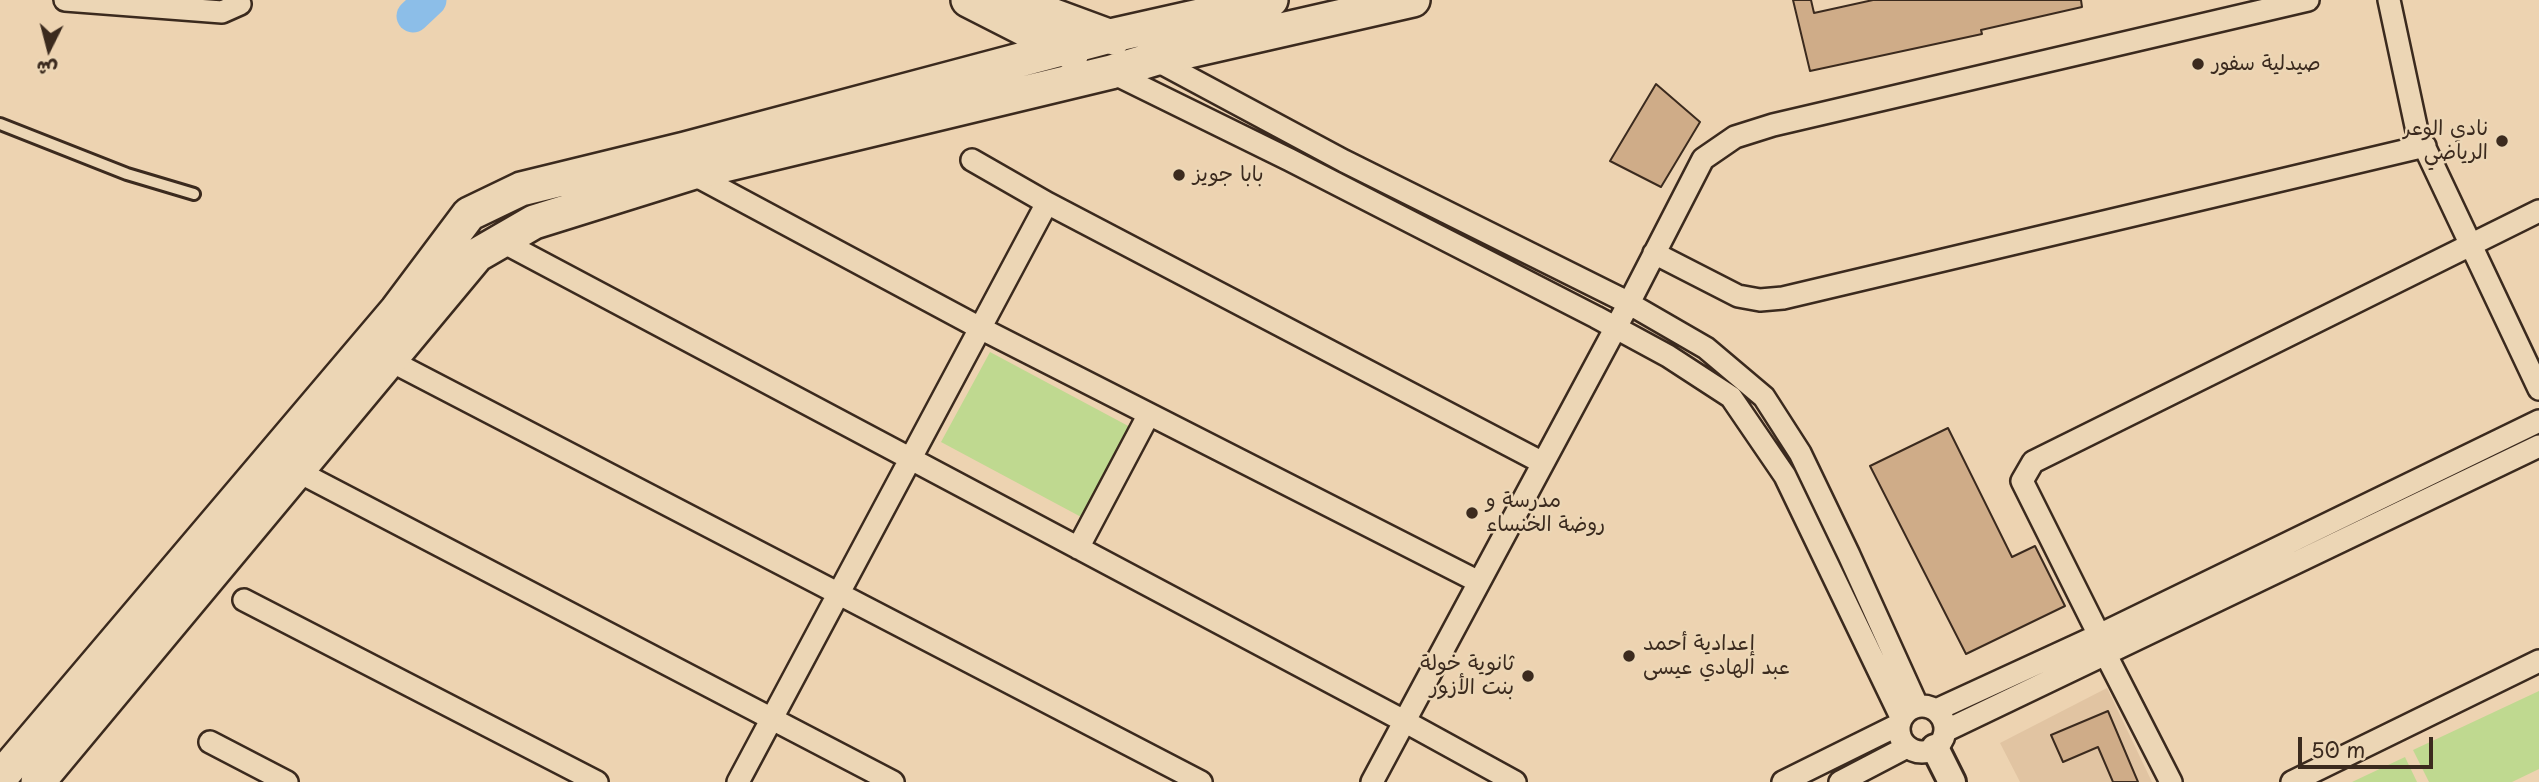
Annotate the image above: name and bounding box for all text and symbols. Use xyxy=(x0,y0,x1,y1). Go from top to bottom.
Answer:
north arrow xyxy=(14,14,84,84)
place label: صيدلية سفور xyxy=(2212,51,2321,77)
text: ش xyxy=(35,55,59,85)
marker: صيدلية سفور xyxy=(2190,56,2206,72)
place label: نادي الوعر الرياضي xyxy=(2404,116,2488,166)
marker: نادي الوعر الرياضي xyxy=(2494,133,2510,149)
place label: بابا جويز xyxy=(1193,162,1264,188)
marker: بابا جويز xyxy=(1171,167,1187,183)
place label: مدرسة و روضة الخنساء xyxy=(1486,488,1605,538)
marker: مدرسة و روضة الخنساء xyxy=(1464,505,1480,521)
place label: إعدادية أحمد عبد الهادي عيسى xyxy=(1643,631,1790,681)
marker: إعدادية أحمد عبد الهادي عيسى xyxy=(1621,648,1637,664)
place label: ثانوية خولة بنت الأزور xyxy=(1420,651,1514,701)
marker: ثانوية خولة بنت الأزور xyxy=(1520,668,1536,684)
scale bar xyxy=(2301,722,2436,766)
text: 50 m xyxy=(2311,733,2365,765)

